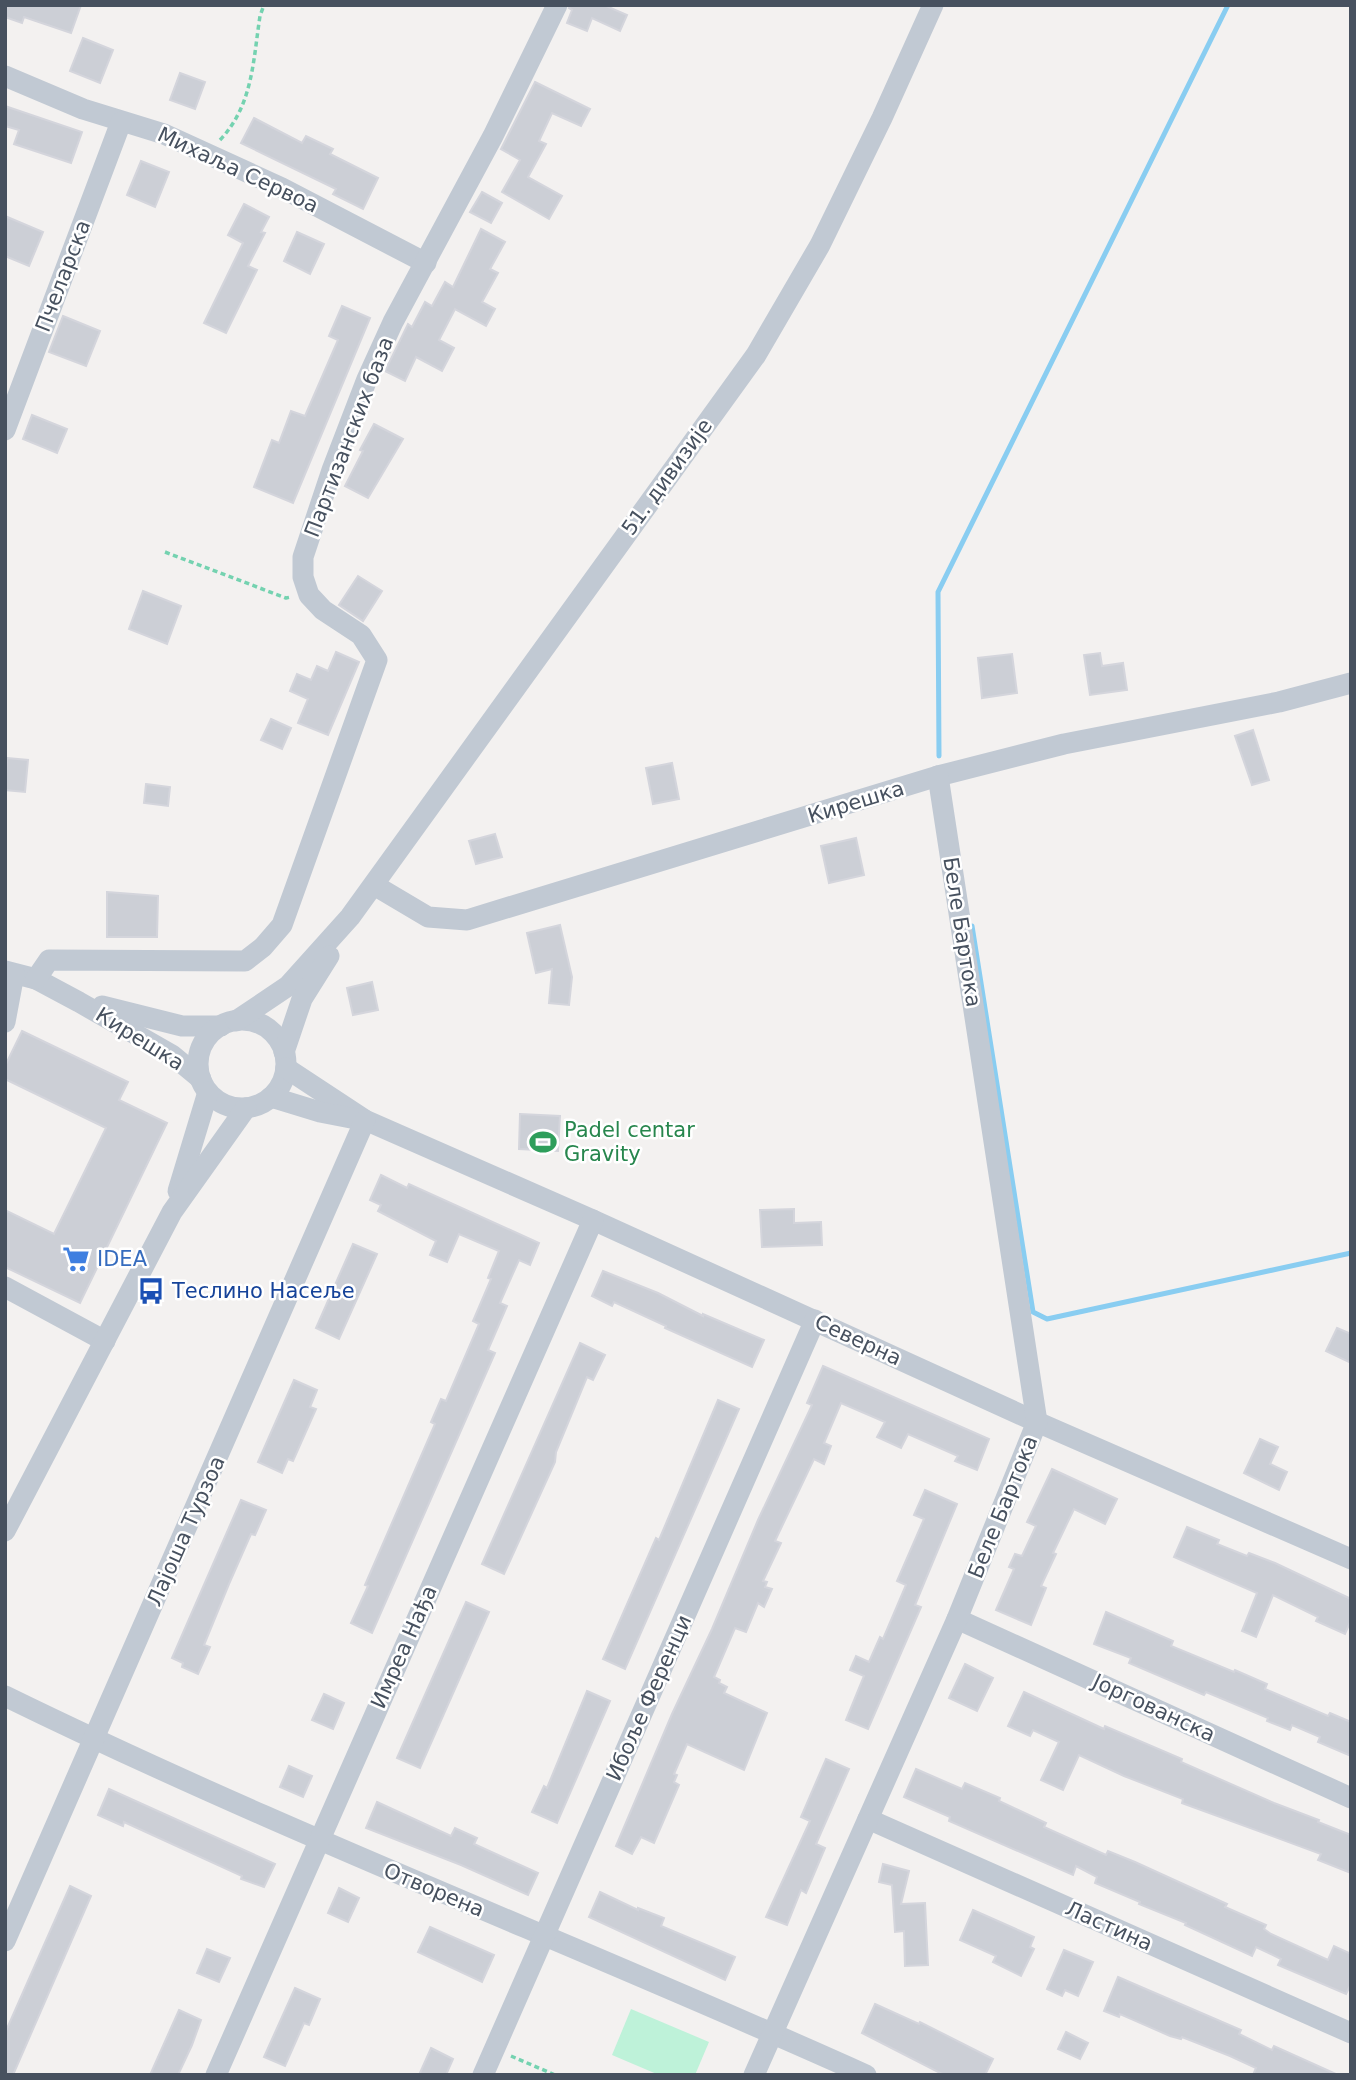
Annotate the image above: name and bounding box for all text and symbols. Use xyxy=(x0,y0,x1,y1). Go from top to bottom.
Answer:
street label: Михаља Сервоа xyxy=(154,122,322,218)
street label: Пчеларска xyxy=(31,217,95,335)
street label: Партизанских база xyxy=(300,334,398,540)
street label: 51. дивизије xyxy=(617,414,717,540)
street label: Кирешка xyxy=(805,776,907,828)
street label: Беле Бартока xyxy=(938,855,986,1009)
street label: Кирешка xyxy=(91,1002,189,1076)
place label: Padel centar Gravity xyxy=(564,1118,695,1166)
sports icon: Padel centar Gravity xyxy=(528,1127,558,1157)
supermarket icon: IDEA xyxy=(61,1244,91,1274)
place label: IDEA xyxy=(97,1247,148,1271)
bus stop icon: Теслино Насеље xyxy=(136,1276,166,1306)
place label: Теслино Насеље xyxy=(171,1279,355,1303)
street label: Северна xyxy=(811,1310,905,1370)
street label: Беле Бартока xyxy=(963,1432,1043,1582)
street label: Лајоша Турзоа xyxy=(142,1452,230,1610)
street label: Имреа Нађа xyxy=(366,1582,442,1712)
street label: Ибоље Ференци xyxy=(602,1611,696,1785)
street label: Јоргованска xyxy=(1087,1668,1219,1747)
street label: Отворена xyxy=(380,1858,488,1922)
street label: Ластина xyxy=(1062,1896,1156,1956)

